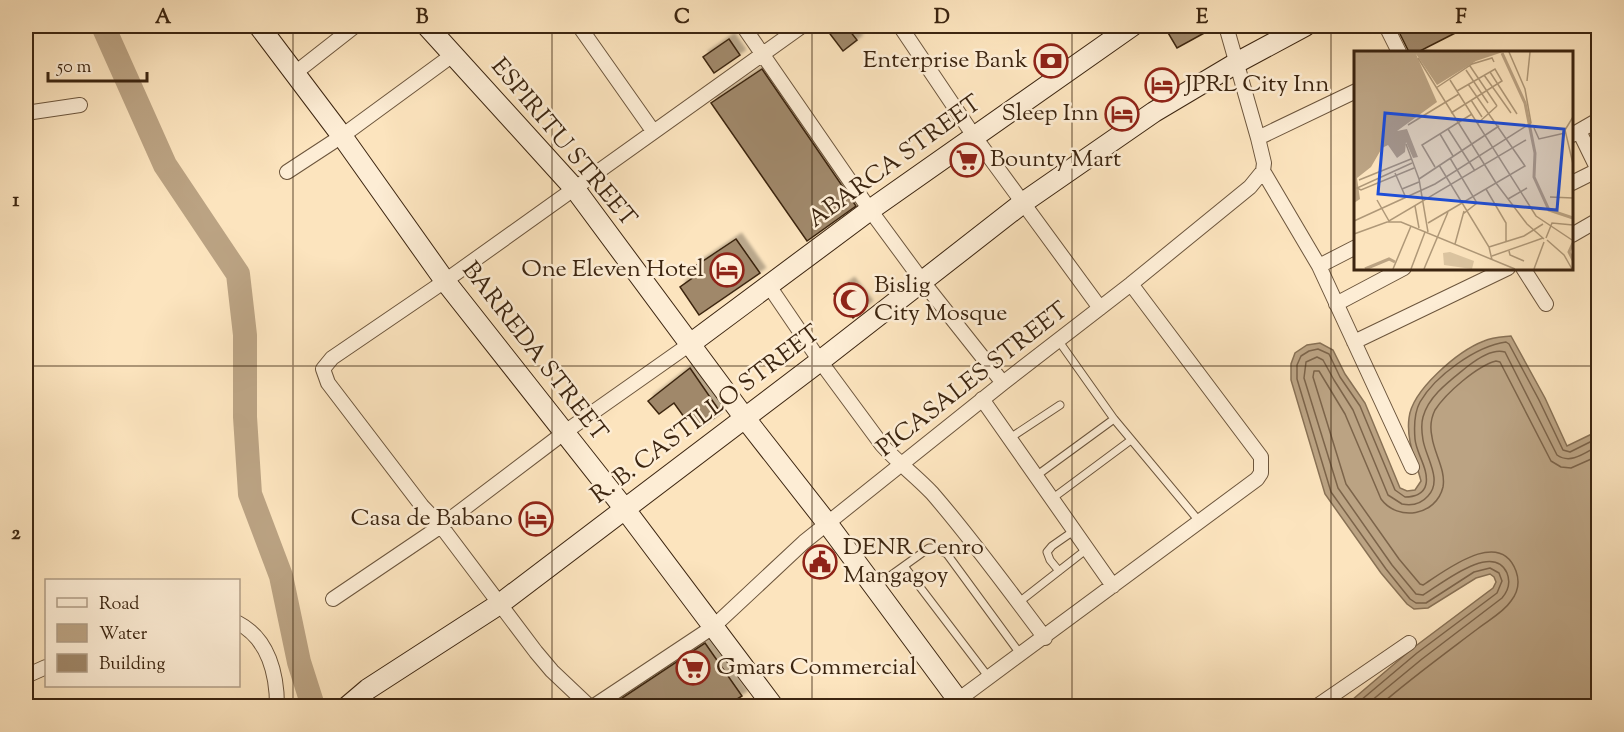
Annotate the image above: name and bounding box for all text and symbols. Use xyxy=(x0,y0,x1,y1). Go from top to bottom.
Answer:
text: A xyxy=(155,4,172,33)
text: B xyxy=(416,4,429,33)
text: C xyxy=(674,4,690,33)
text: D xyxy=(934,4,950,33)
text: E xyxy=(1196,4,1209,33)
text: F xyxy=(1455,4,1467,33)
bank icon: Enterprise Bank xyxy=(1033,43,1069,79)
place label: Enterprise Bank xyxy=(863,44,1028,78)
scale bar xyxy=(48,45,147,83)
street label: ESPIRITU STREET xyxy=(482,51,644,235)
inset map xyxy=(1354,51,1573,270)
text: 50 m xyxy=(56,55,92,81)
hotel icon: JPRL City Inn xyxy=(1144,67,1180,103)
place label: JPRL City Inn xyxy=(1183,68,1330,102)
street label: ABARCA STREET xyxy=(801,87,989,237)
hotel icon: Sleep Inn xyxy=(1104,96,1140,132)
place label: Sleep Inn xyxy=(1001,97,1099,131)
supermarket icon: Bounty Mart xyxy=(949,142,985,178)
place label: Bounty Mart xyxy=(990,143,1121,177)
text: 1 xyxy=(13,187,20,216)
hotel icon: One Eleven Hotel xyxy=(709,252,745,288)
place label: One Eleven Hotel xyxy=(521,253,704,287)
street label: BARREDA STREET xyxy=(453,255,615,449)
place label: Bislig City Mosque xyxy=(874,269,1007,331)
mosque icon: Bislig City Mosque xyxy=(833,282,869,318)
street label: PICASALES STREET xyxy=(870,294,1076,466)
street label: R. B. CASTILLO STREET xyxy=(584,317,828,513)
hotel icon: Casa de Babano xyxy=(518,501,554,537)
place label: Casa de Babano xyxy=(350,502,513,536)
text: 2 xyxy=(11,520,21,549)
place label: DENR Cenro Mangagoy xyxy=(843,531,984,593)
public building icon: DENR Cenro Mangagoy xyxy=(802,544,838,580)
legend xyxy=(45,579,240,687)
text: Road xyxy=(99,592,139,618)
text: Water xyxy=(99,622,148,648)
supermarket icon: Gmars Commercial xyxy=(675,650,711,686)
place label: Gmars Commercial xyxy=(716,651,917,685)
text: Building xyxy=(99,652,165,678)

